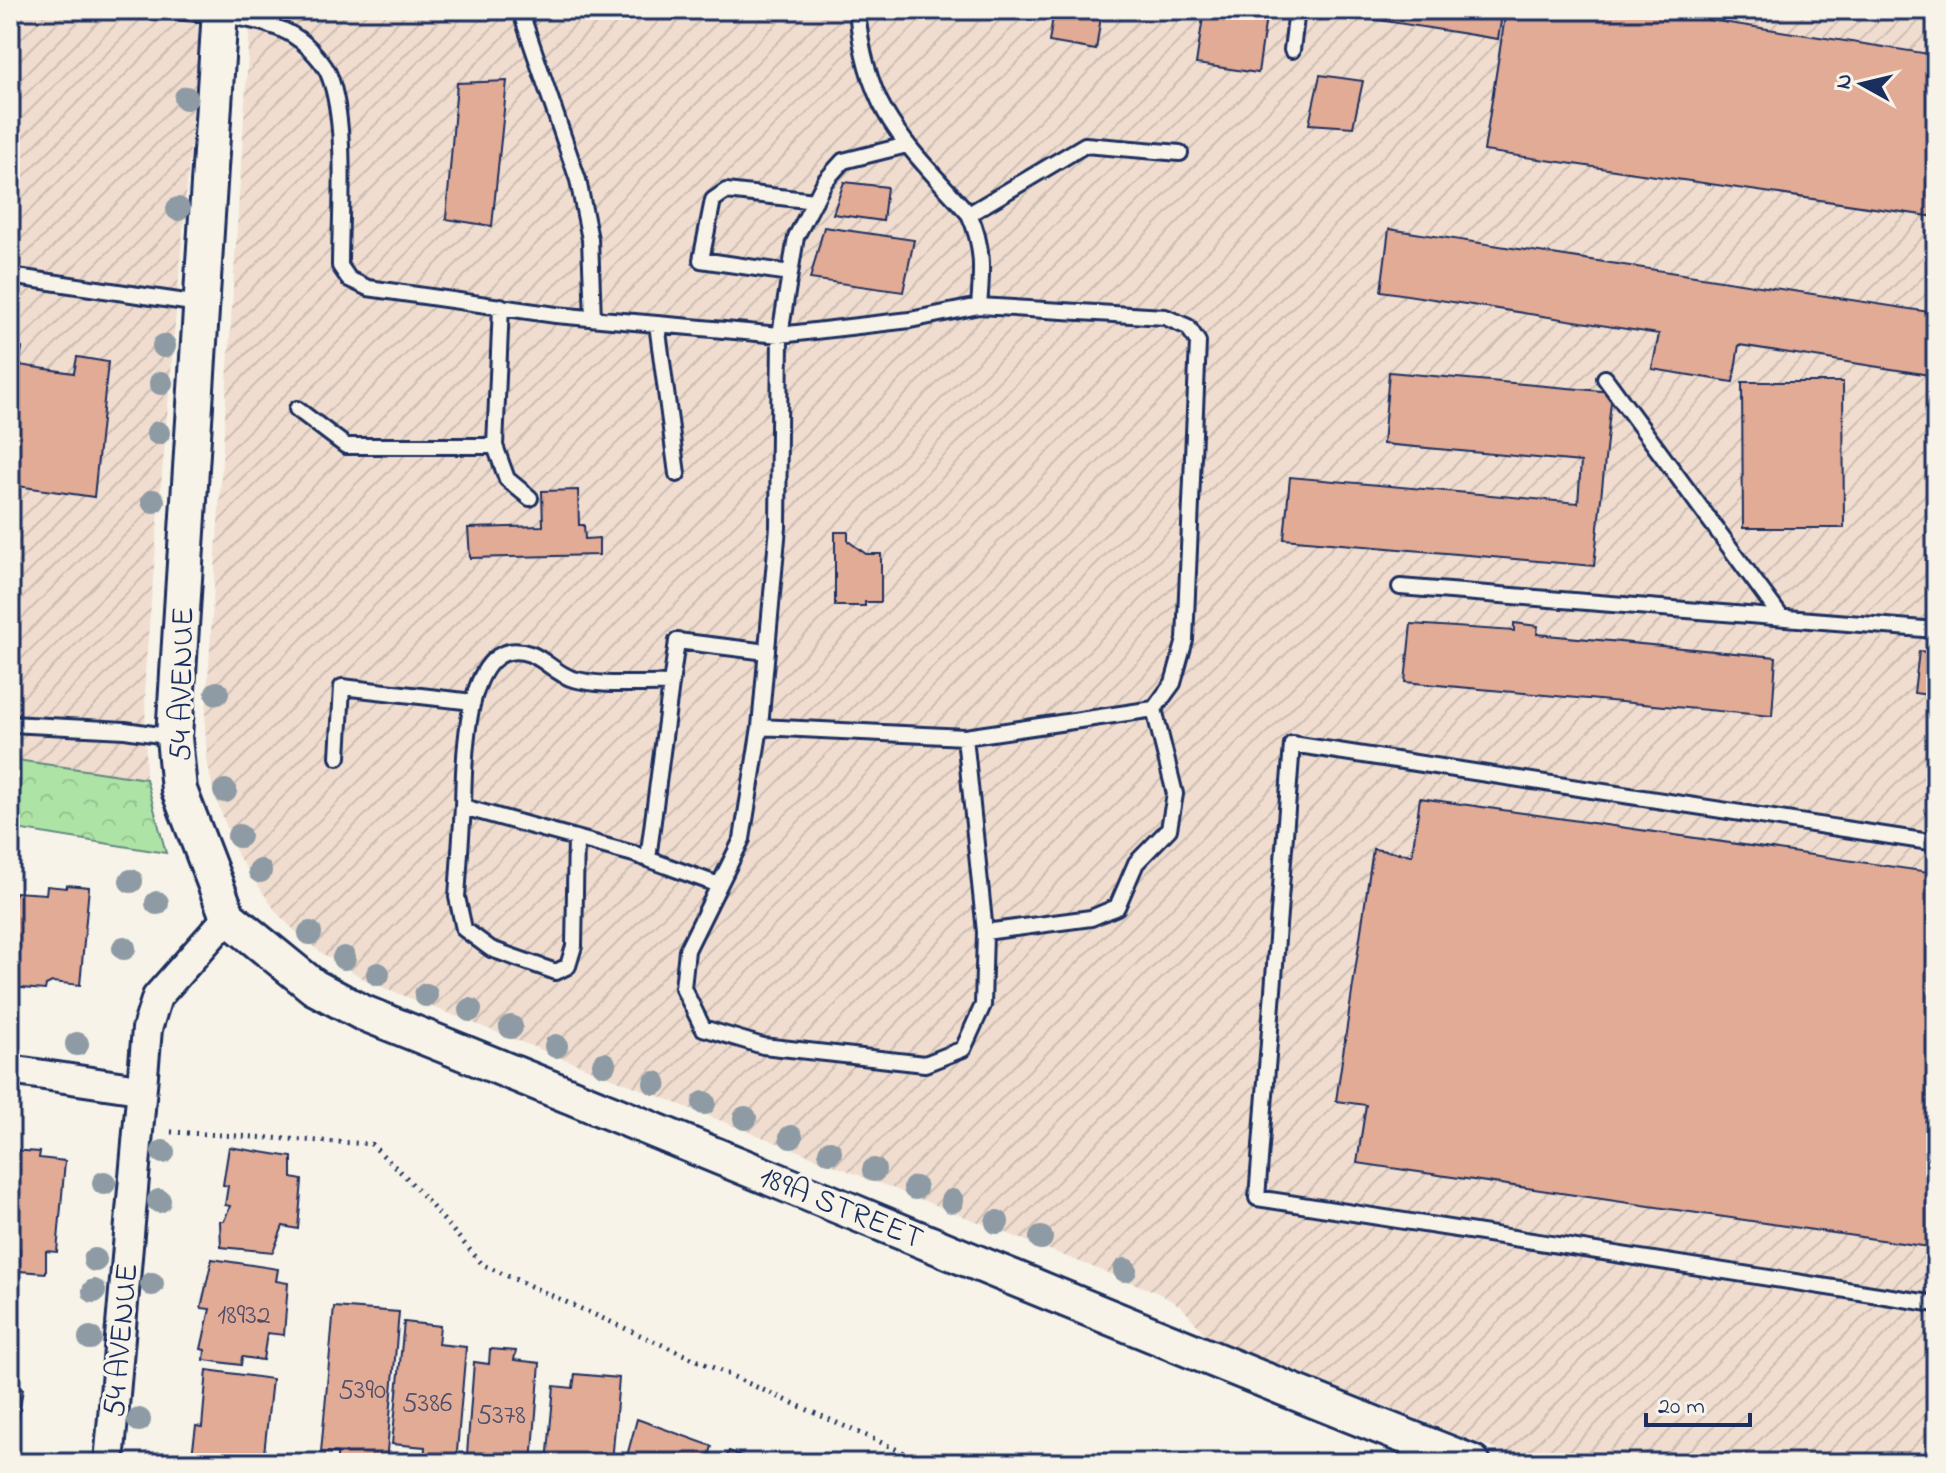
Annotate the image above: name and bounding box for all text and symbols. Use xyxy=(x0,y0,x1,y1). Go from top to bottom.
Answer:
north arrow xyxy=(1822,44,1902,124)
text: N xyxy=(1828,72,1862,91)
street label: 54 AVENUE xyxy=(159,606,208,762)
street label: 189A STREET xyxy=(752,1155,930,1263)
street label: 54 AVENUE xyxy=(92,1261,153,1419)
house number: 18932 xyxy=(217,1296,271,1337)
house number: 5390 xyxy=(338,1371,386,1412)
scale bar xyxy=(1646,1377,1750,1427)
house number: 5386 xyxy=(402,1384,452,1425)
text: 20 m xyxy=(1658,1390,1705,1425)
house number: 5378 xyxy=(476,1396,526,1437)

